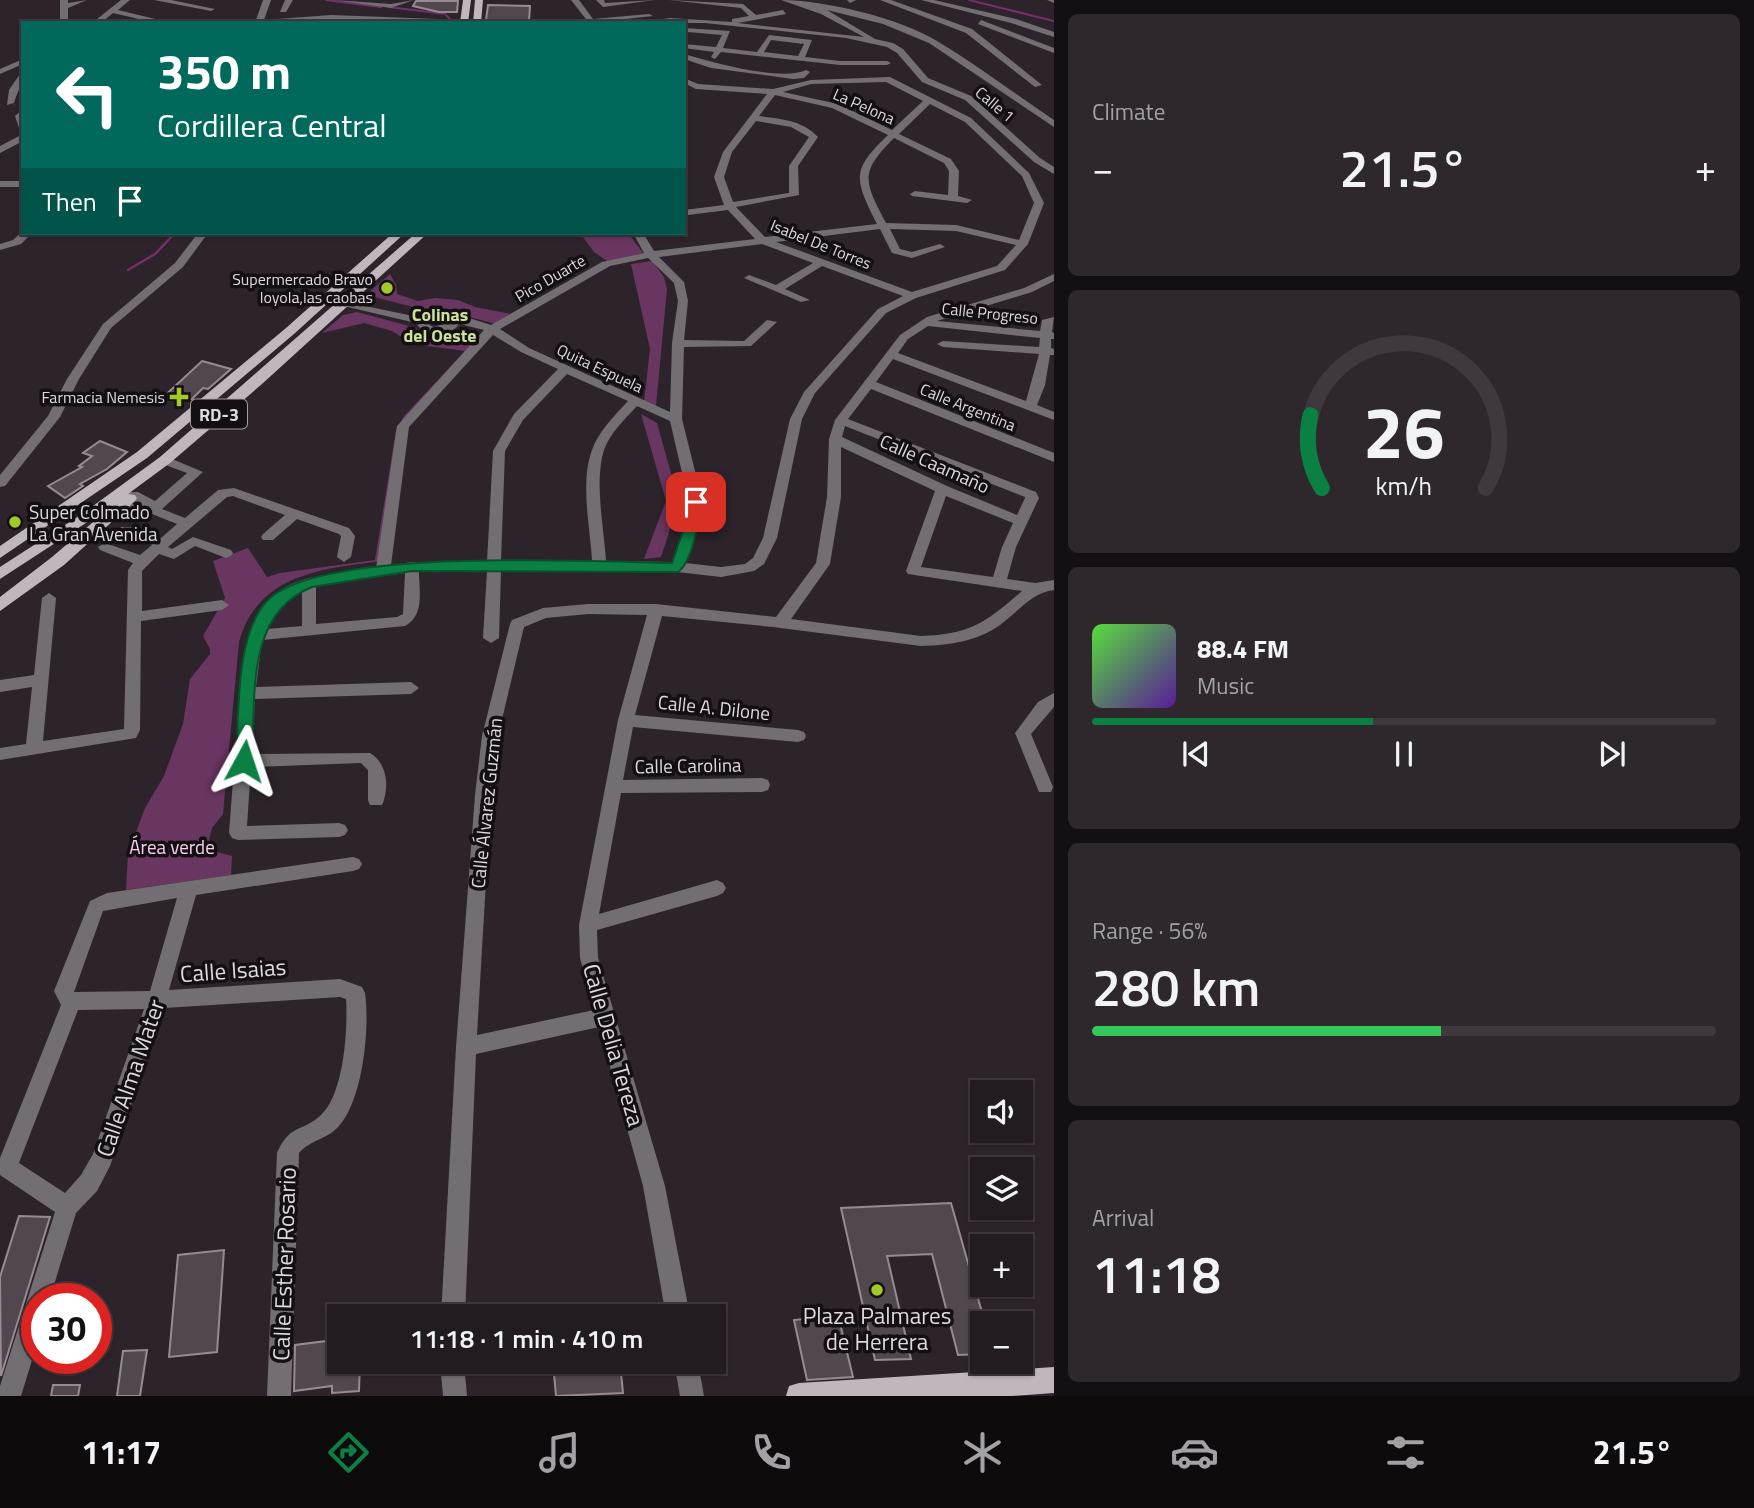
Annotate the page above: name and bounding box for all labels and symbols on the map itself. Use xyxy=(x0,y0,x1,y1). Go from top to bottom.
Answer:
street label: Calle 1 xyxy=(970,80,1020,128)
street label: La Pelona xyxy=(829,82,899,130)
street label: Isabel De Torres xyxy=(767,213,875,275)
street label: Pico Duarte xyxy=(510,248,590,308)
place label: Supermercado Bravo loyola,las caobas xyxy=(232,267,373,309)
marker: Supermercado Bravo loyola,las caobas xyxy=(379,280,395,296)
street label: Calle Progreso xyxy=(941,296,1039,330)
district label: Colinas del Oeste xyxy=(403,301,477,349)
street label: Quita Espuela xyxy=(553,338,647,398)
street label: Calle Argentina xyxy=(917,377,1019,437)
place label: Farmacia Nemesis xyxy=(41,385,165,409)
marker: Farmacia Nemesis xyxy=(171,389,187,405)
road number: RD-3 xyxy=(191,400,247,428)
street label: Calle Caamaño xyxy=(875,426,995,500)
pin xyxy=(666,472,726,532)
place label: Super Colmado La Gran Avenida xyxy=(29,497,158,548)
marker: Super Colmado La Gran Avenida xyxy=(7,514,23,530)
street label: Calle A. Dilone xyxy=(656,687,772,727)
street label: Calle Álvarez Guzmán xyxy=(463,716,509,890)
position arrow xyxy=(207,724,281,798)
street label: Calle Carolina xyxy=(634,750,742,780)
park label: Área verde xyxy=(129,832,215,861)
street label: Calle Isaias xyxy=(179,949,287,991)
street label: Calle Delia Tereza xyxy=(574,960,654,1131)
street label: Calle Alma Mater xyxy=(87,994,173,1162)
street label: Calle Esther Rosario xyxy=(263,1167,305,1361)
marker: Plaza Palmares de Herrera xyxy=(869,1282,885,1298)
speed limit sign: 30 xyxy=(21,1283,112,1374)
place label: Plaza Palmares de Herrera xyxy=(803,1298,951,1359)

